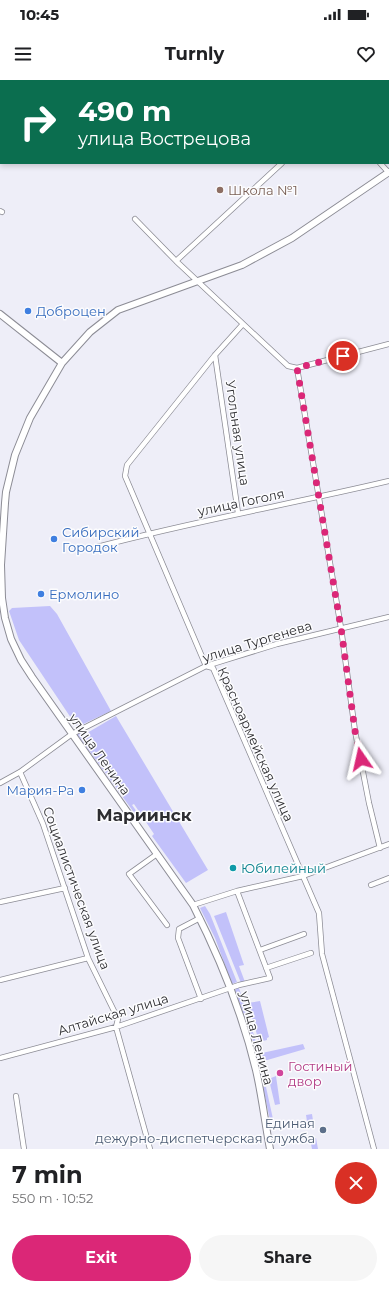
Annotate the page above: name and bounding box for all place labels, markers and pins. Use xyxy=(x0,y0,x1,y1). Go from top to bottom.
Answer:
place label: Школа №1 xyxy=(228,182,298,198)
marker: Школа №1 xyxy=(215,185,225,195)
place label: Доброцен xyxy=(36,303,106,319)
marker: Доброцен xyxy=(23,306,33,316)
pin xyxy=(326,339,360,373)
place label: Сибирский Городок xyxy=(62,524,139,555)
marker: Сибирский Городок xyxy=(49,534,59,544)
place label: Ермолино xyxy=(49,586,119,602)
marker: Ермолино xyxy=(36,589,46,599)
place label: Мария-Ра xyxy=(7,782,74,798)
marker: Мария-Ра xyxy=(77,785,87,795)
place label: Юбилейный xyxy=(241,860,326,876)
marker: Юбилейный xyxy=(228,863,238,873)
place label: Гостиный двор xyxy=(288,1058,352,1089)
marker: Гостиный двор xyxy=(275,1068,285,1078)
place label: Единая дежурно-диспетчерская служба xyxy=(95,1115,315,1146)
marker: Единая дежурно-диспетчерская служба xyxy=(318,1125,328,1135)

